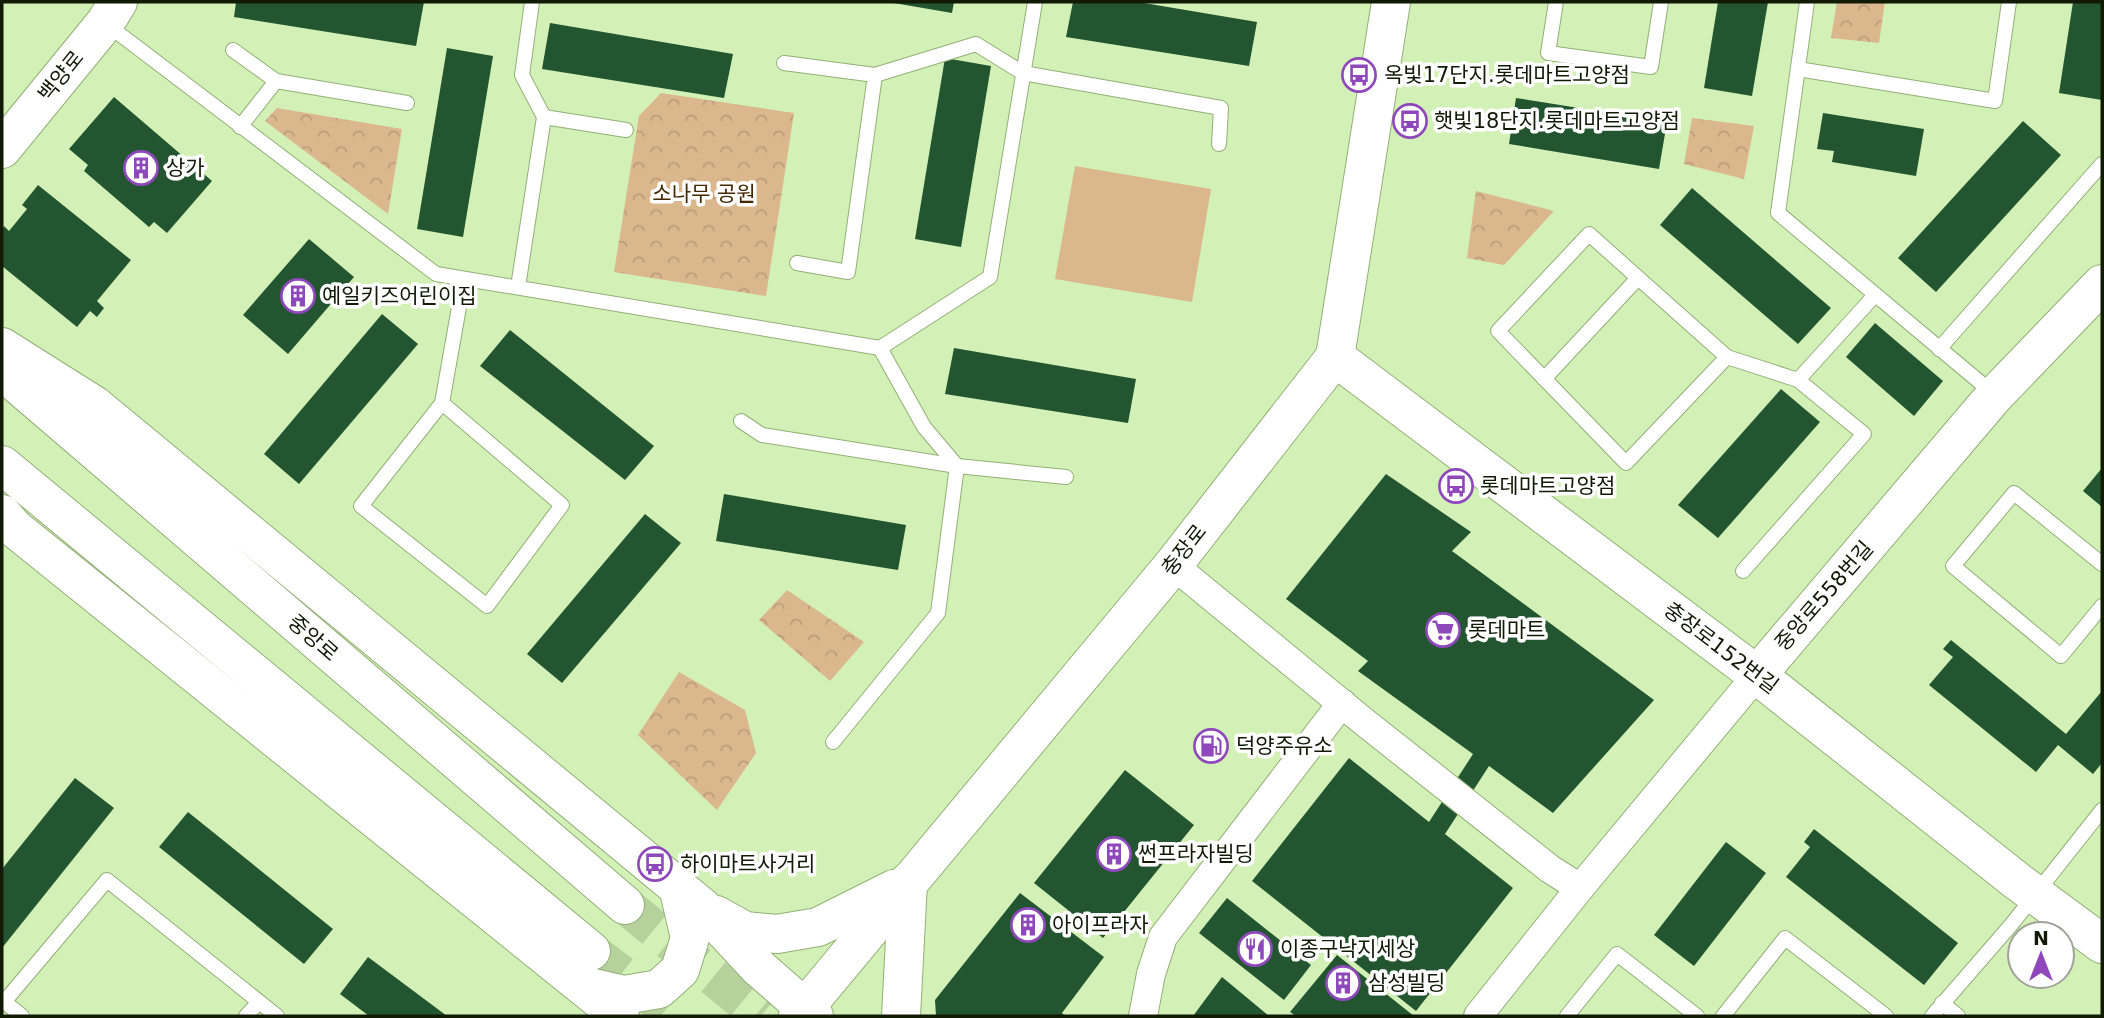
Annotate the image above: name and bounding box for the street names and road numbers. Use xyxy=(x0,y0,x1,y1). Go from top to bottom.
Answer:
street label: 백양로 xyxy=(33,46,89,106)
street label: 충장로 xyxy=(1157,520,1211,580)
street label: 중앙로558번길 xyxy=(1770,537,1878,655)
street label: 충장로152번길 xyxy=(1659,597,1783,699)
street label: 중앙로 xyxy=(283,610,343,666)

